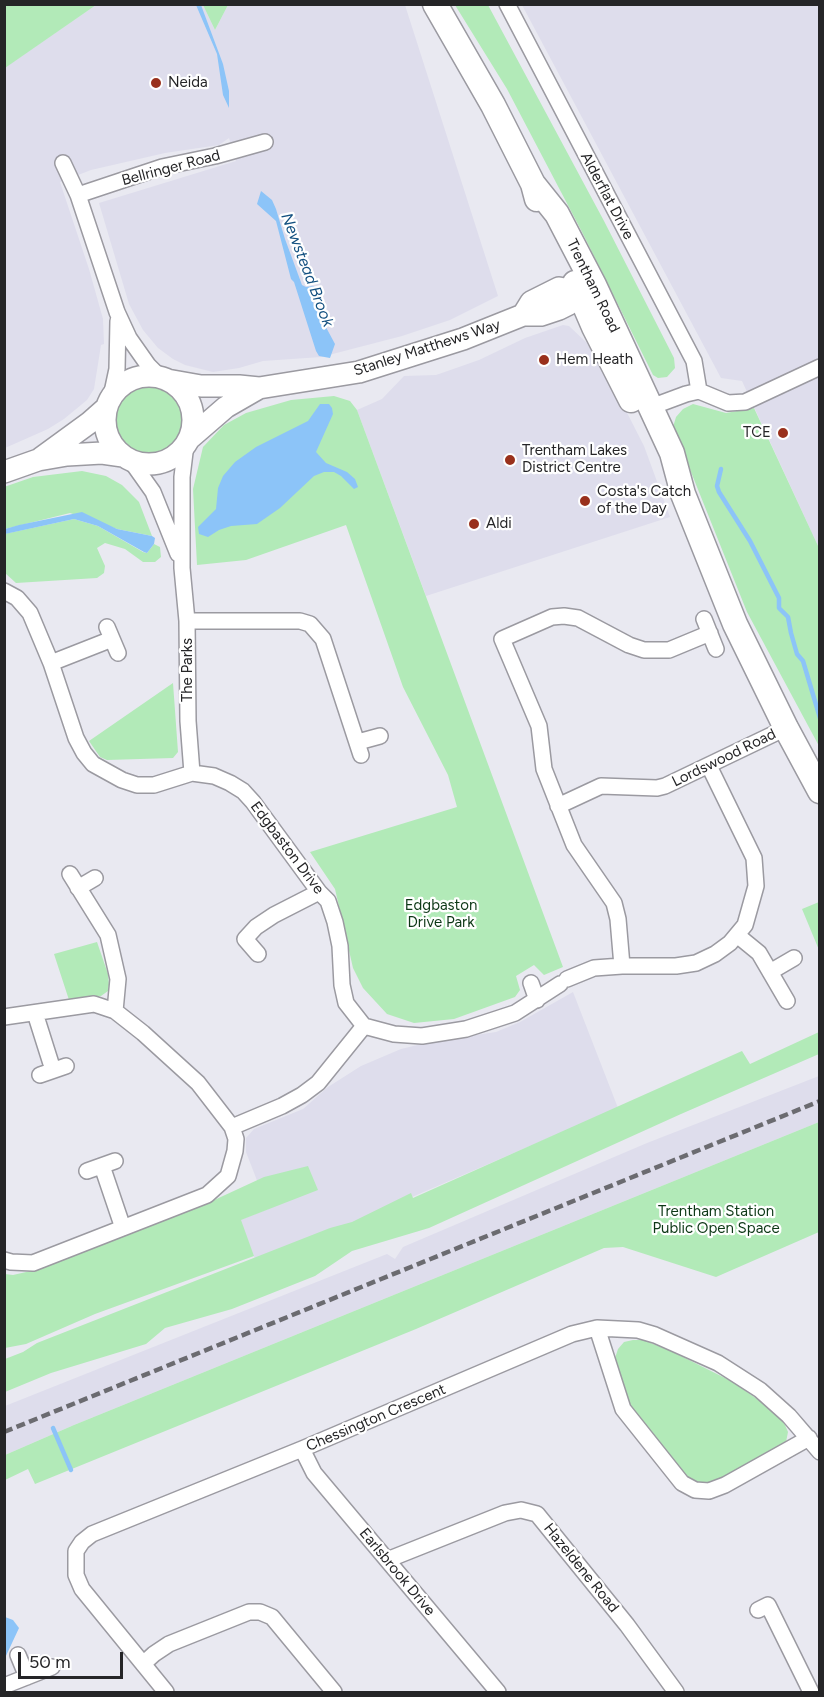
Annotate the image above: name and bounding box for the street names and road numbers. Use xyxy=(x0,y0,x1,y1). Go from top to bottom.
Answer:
street label: Bellringer Road xyxy=(120,146,222,190)
street label: Alderflat Drive xyxy=(577,149,637,243)
street label: Trentham Road xyxy=(563,236,623,336)
street label: Stanley Matthews Way xyxy=(351,316,503,380)
street label: The Parks xyxy=(179,638,197,702)
street label: Lordswood Road xyxy=(669,725,779,791)
street label: Edgbaston Drive xyxy=(246,798,328,898)
street label: Chessington Crescent xyxy=(304,1380,448,1456)
street label: Hazeldene Road xyxy=(540,1520,622,1616)
street label: Earlsbrook Drive xyxy=(355,1525,439,1619)

